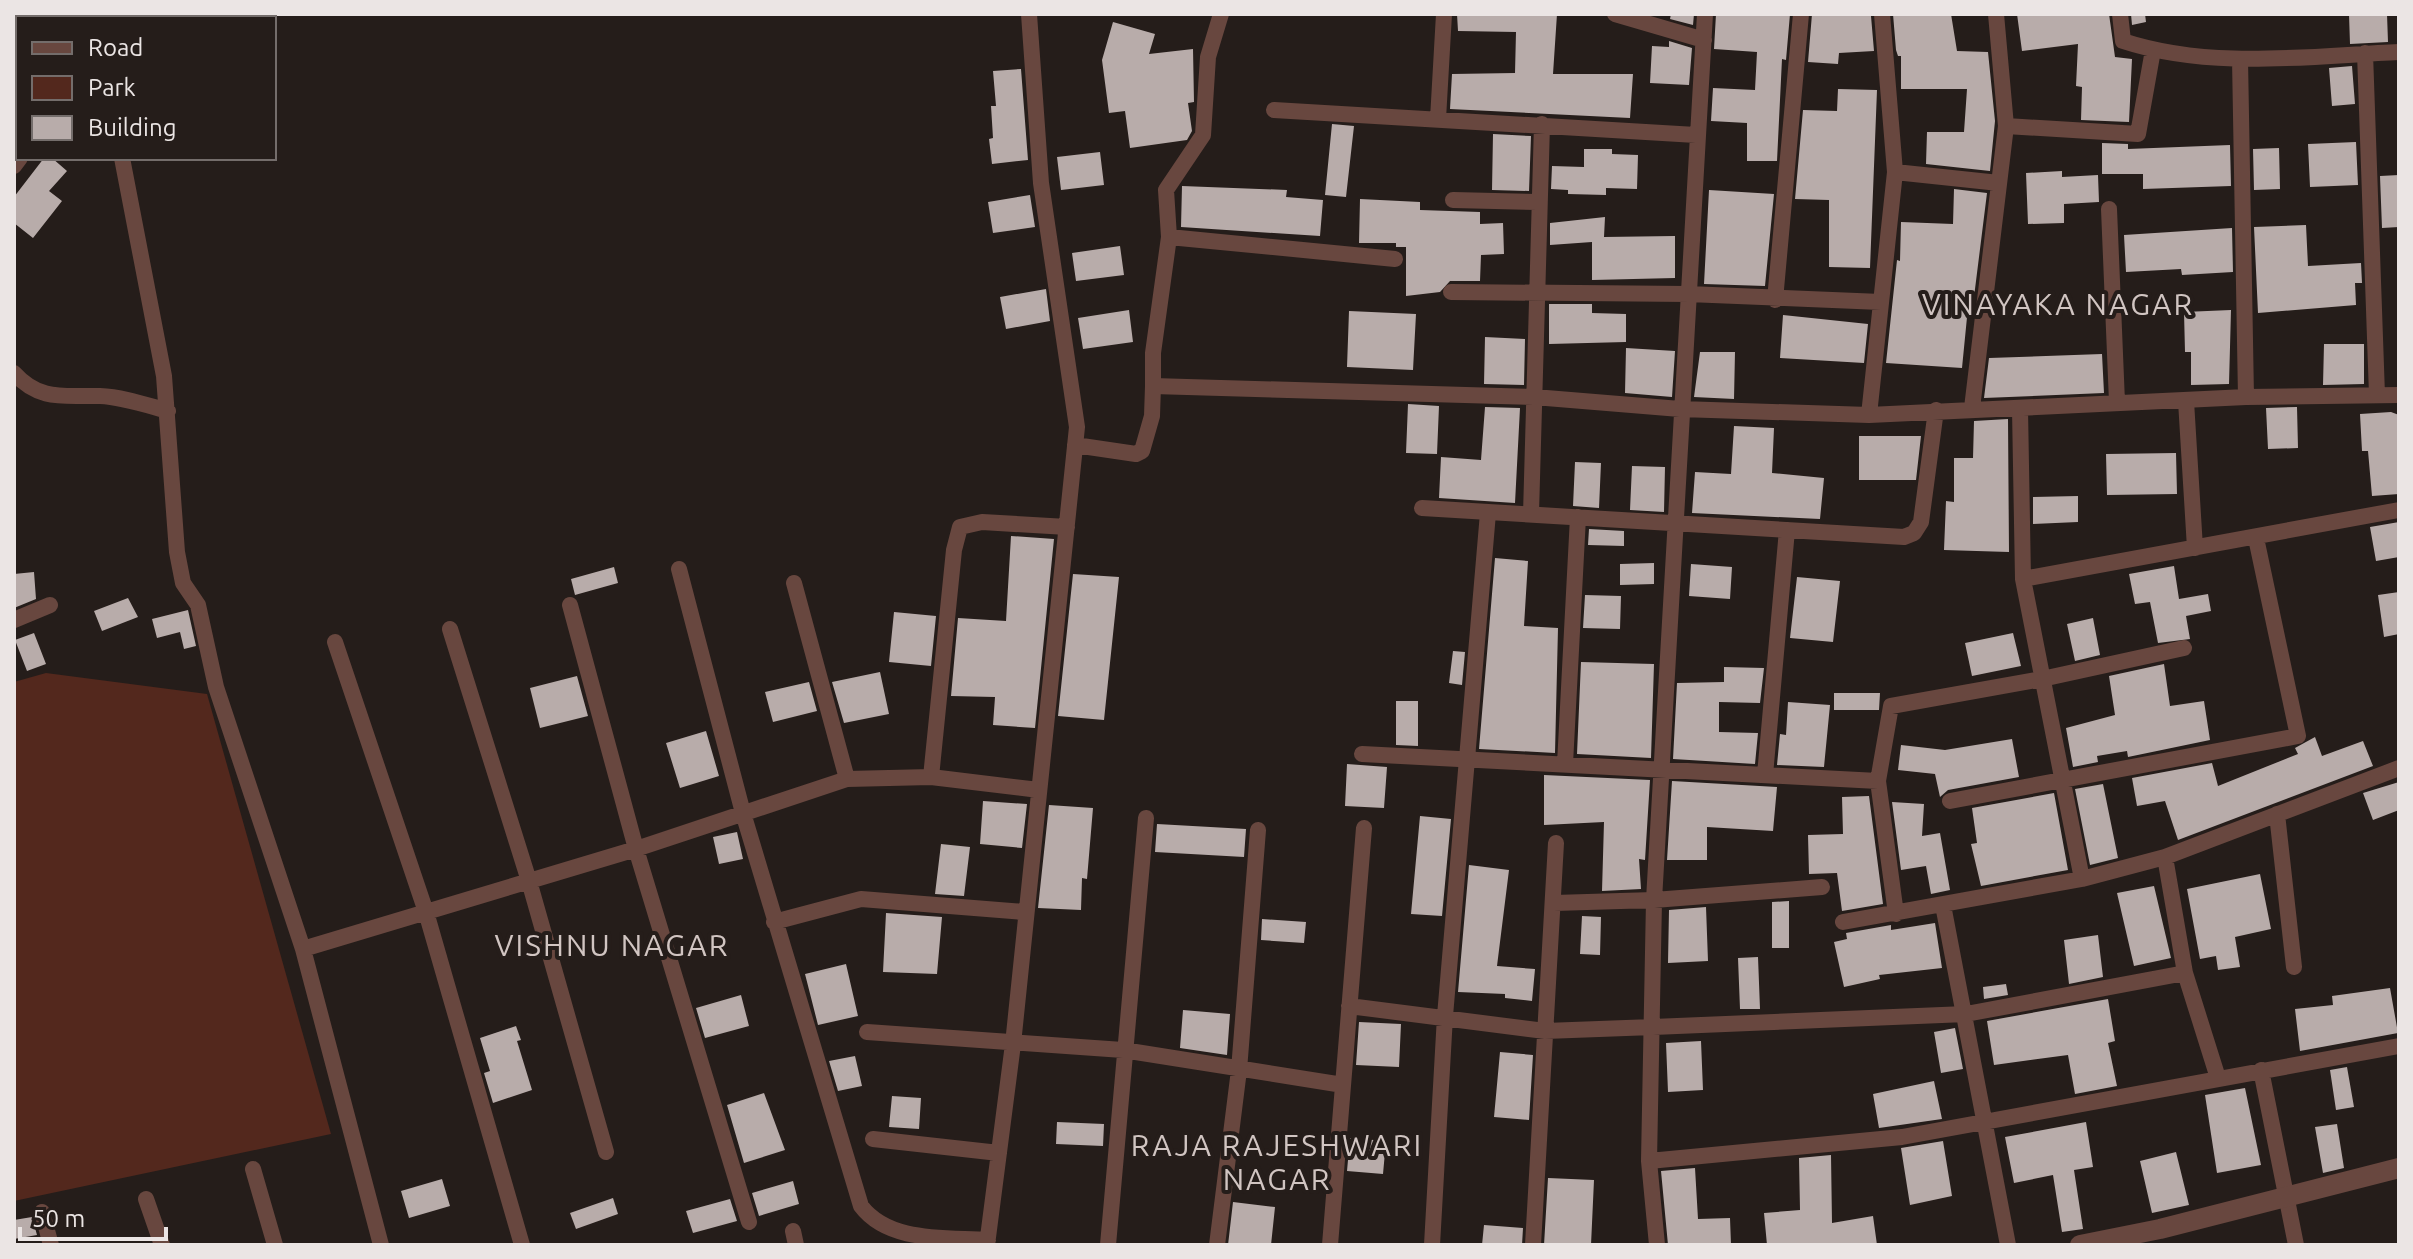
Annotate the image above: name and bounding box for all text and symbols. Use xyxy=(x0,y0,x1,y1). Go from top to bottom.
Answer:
legend xyxy=(16,16,276,160)
text: Road xyxy=(88,34,143,61)
text: Park xyxy=(88,74,136,101)
text: Building xyxy=(88,114,176,141)
district label: VINAYAKA NAGAR xyxy=(1922,287,2194,321)
district label: VISHNU NAGAR xyxy=(495,928,729,962)
district label: RAJA RAJESHWARI NAGAR xyxy=(1131,1128,1423,1196)
scale bar xyxy=(20,1191,166,1241)
text: 50 m xyxy=(32,1205,85,1232)

